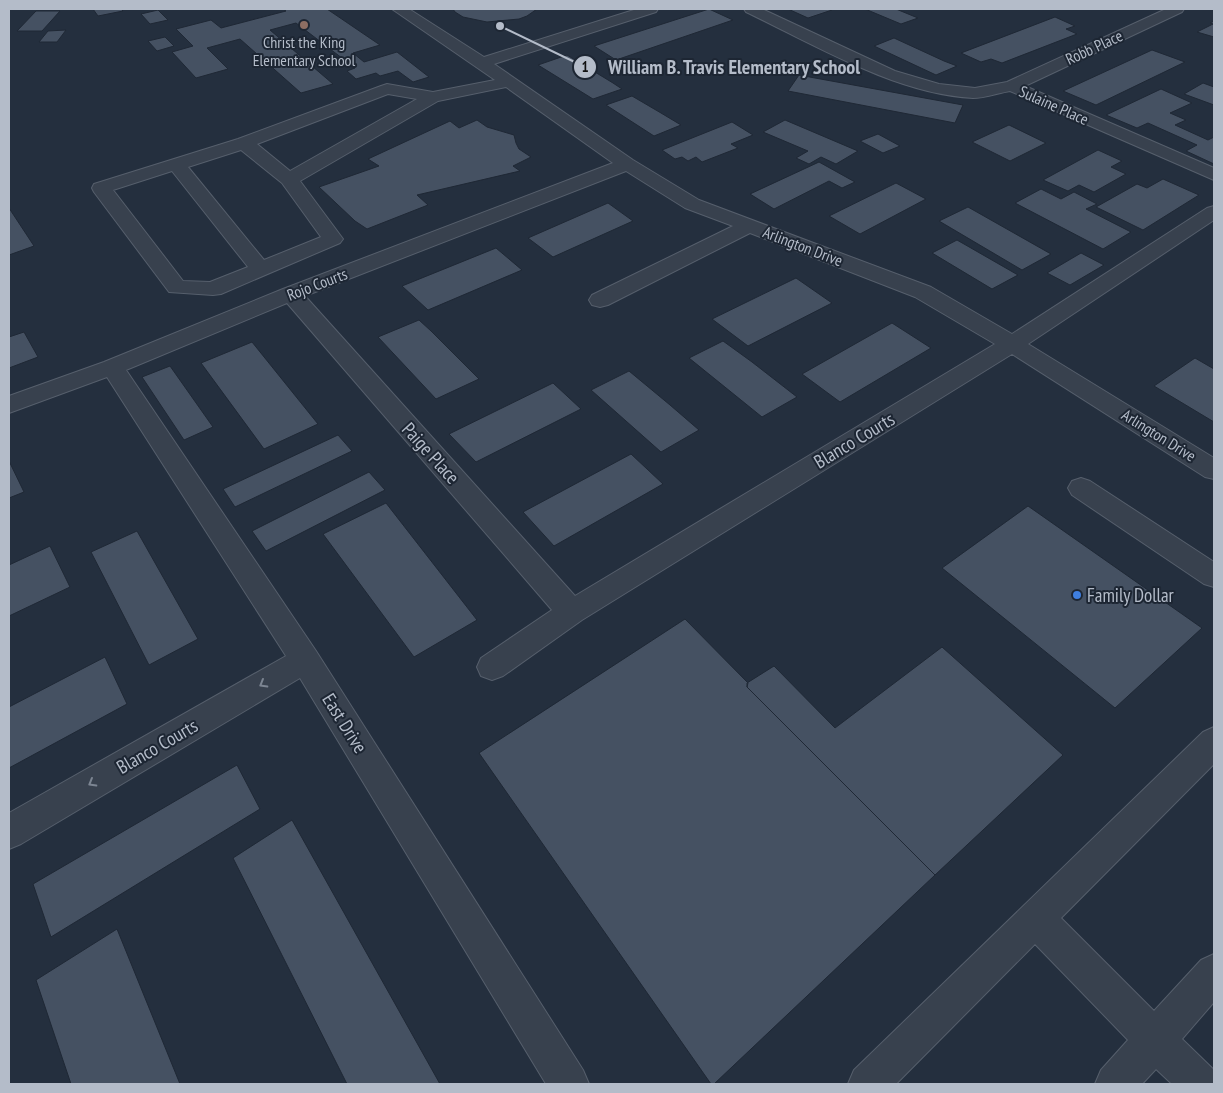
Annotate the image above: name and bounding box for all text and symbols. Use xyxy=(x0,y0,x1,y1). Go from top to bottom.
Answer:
marker: Christ the King Elementary School xyxy=(298,19,310,31)
street label: Robb Place xyxy=(1062,25,1126,69)
place label: Christ the King Elementary School xyxy=(253,32,356,70)
callout: William B. Travis Elementary School xyxy=(572,50,872,85)
text: William B. Travis Elementary School xyxy=(607,54,860,80)
text: 1 xyxy=(581,57,589,76)
street label: Sulaine Place xyxy=(1016,81,1092,129)
street label: Arlington Drive xyxy=(760,222,846,270)
street label: Rojo Courts xyxy=(284,263,350,305)
street label: Arlington Drive xyxy=(1118,404,1200,466)
street label: Blanco Courts xyxy=(809,407,899,473)
street label: Paige Place xyxy=(397,417,465,489)
place label: Family Dollar xyxy=(1087,583,1175,607)
marker: Family Dollar xyxy=(1071,589,1083,601)
one-way arrow xyxy=(260,678,269,688)
street label: East Drive xyxy=(317,689,373,757)
street label: Blanco Courts xyxy=(112,713,202,779)
one-way arrow xyxy=(89,777,98,787)

